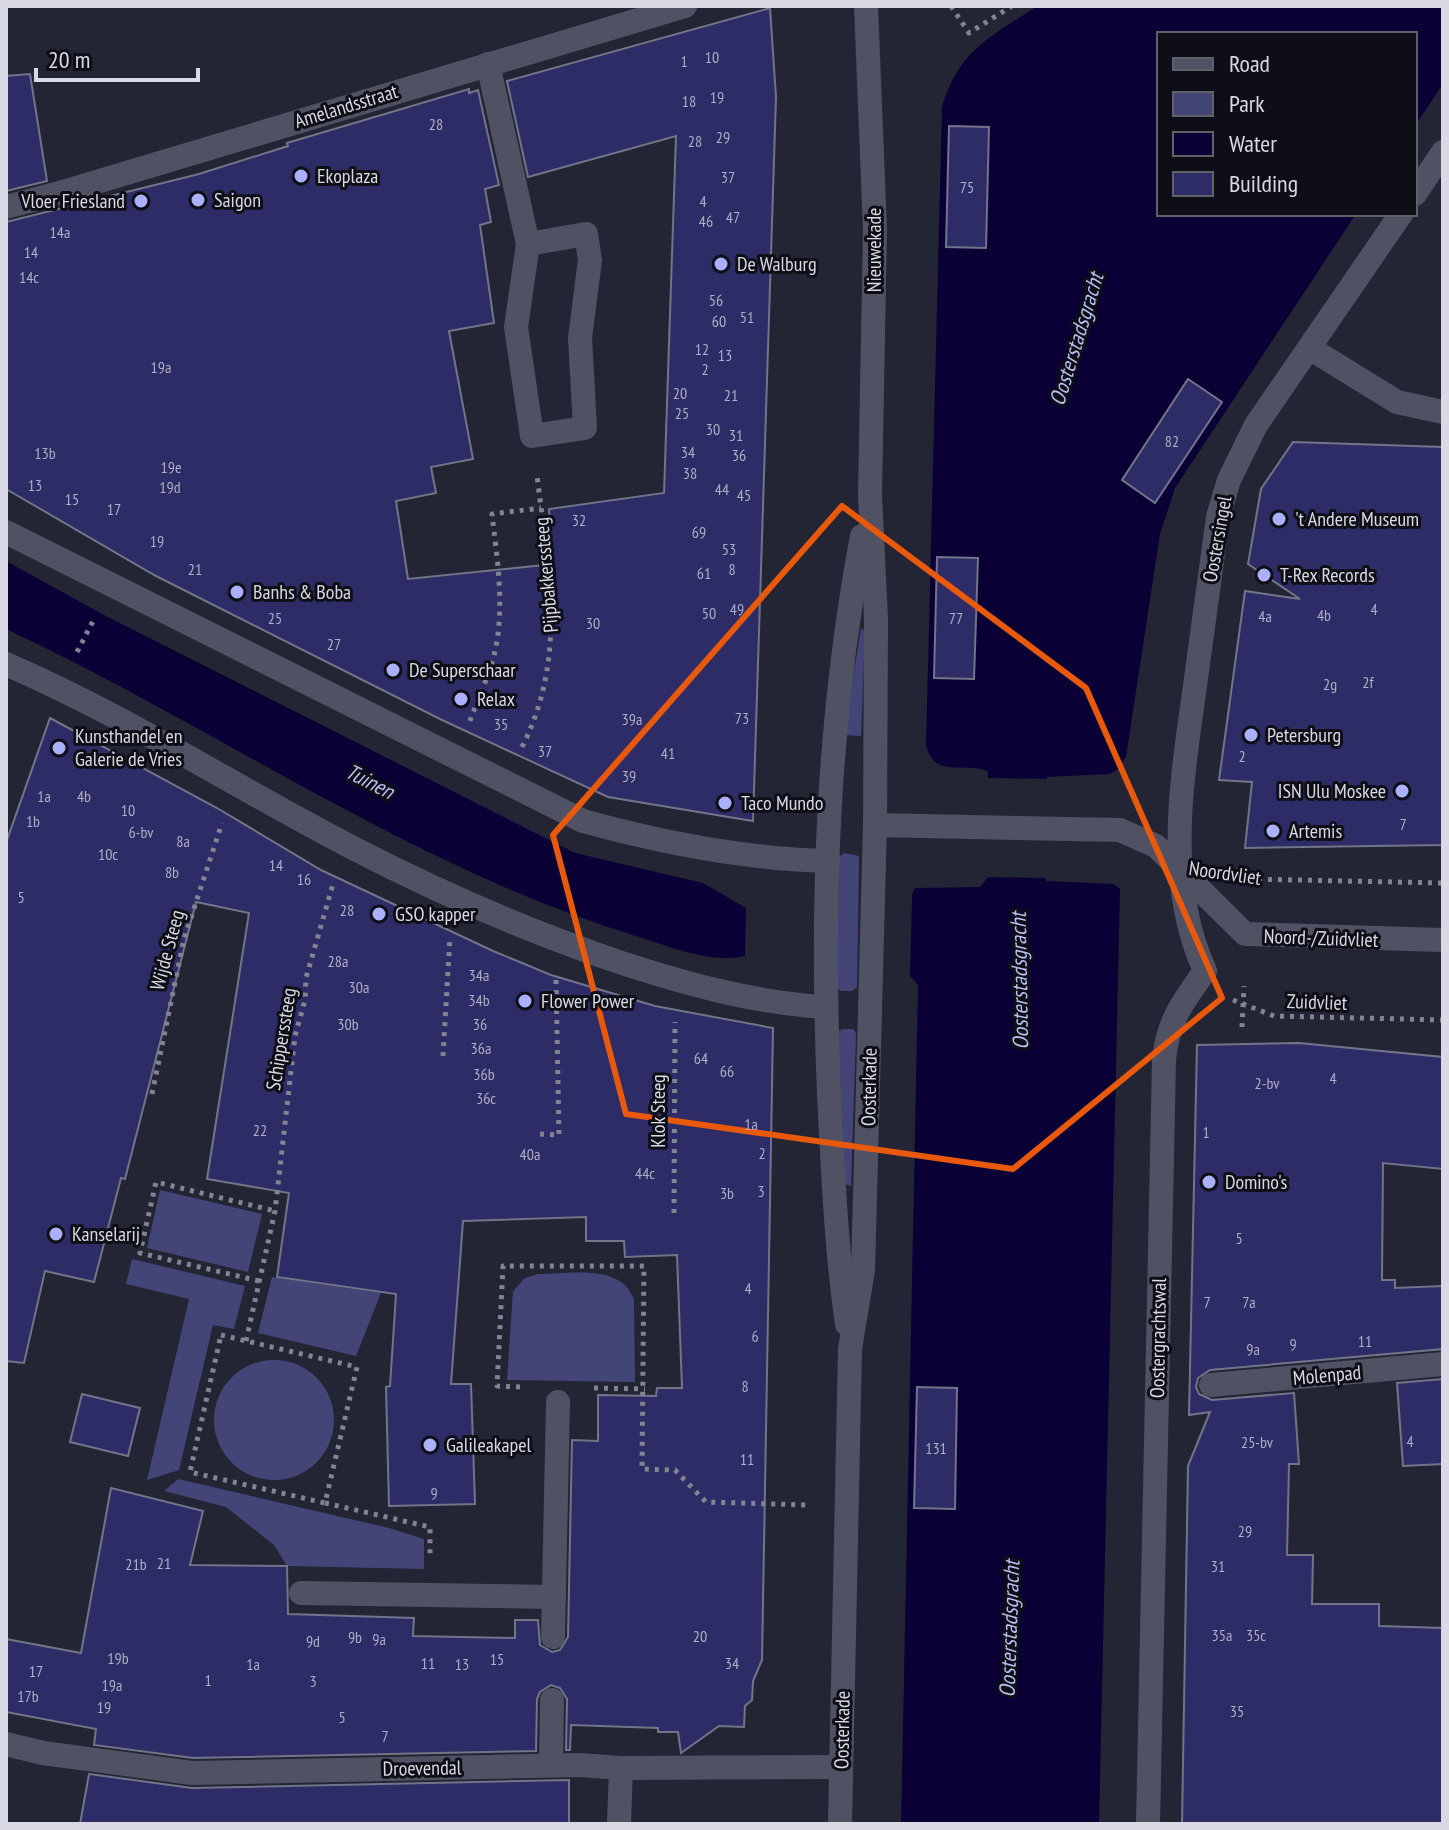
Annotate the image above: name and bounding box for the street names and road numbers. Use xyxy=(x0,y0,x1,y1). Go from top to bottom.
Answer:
street label: Amelandsstraat xyxy=(291,78,401,134)
street label: Nieuwekade xyxy=(861,208,887,292)
street label: Oostersingel xyxy=(1197,494,1237,584)
street label: Pijpbakkerssteeg xyxy=(528,516,564,634)
street label: Noordvliet xyxy=(1187,855,1263,891)
street label: Wijde Steeg xyxy=(144,907,190,993)
street label: Noord-/Zuidvliet xyxy=(1263,923,1379,953)
street label: Schipperssteeg xyxy=(260,986,302,1092)
street label: Zuidvliet xyxy=(1286,988,1348,1016)
street label: Oosterkade xyxy=(855,1048,883,1126)
street label: Klok Steeg xyxy=(645,1074,671,1148)
street label: Oostergrachtswal xyxy=(1144,1277,1172,1398)
street label: Molenpad xyxy=(1292,1359,1362,1391)
street label: Oosterkade xyxy=(828,1691,856,1769)
street label: Droevendal xyxy=(382,1754,462,1782)

